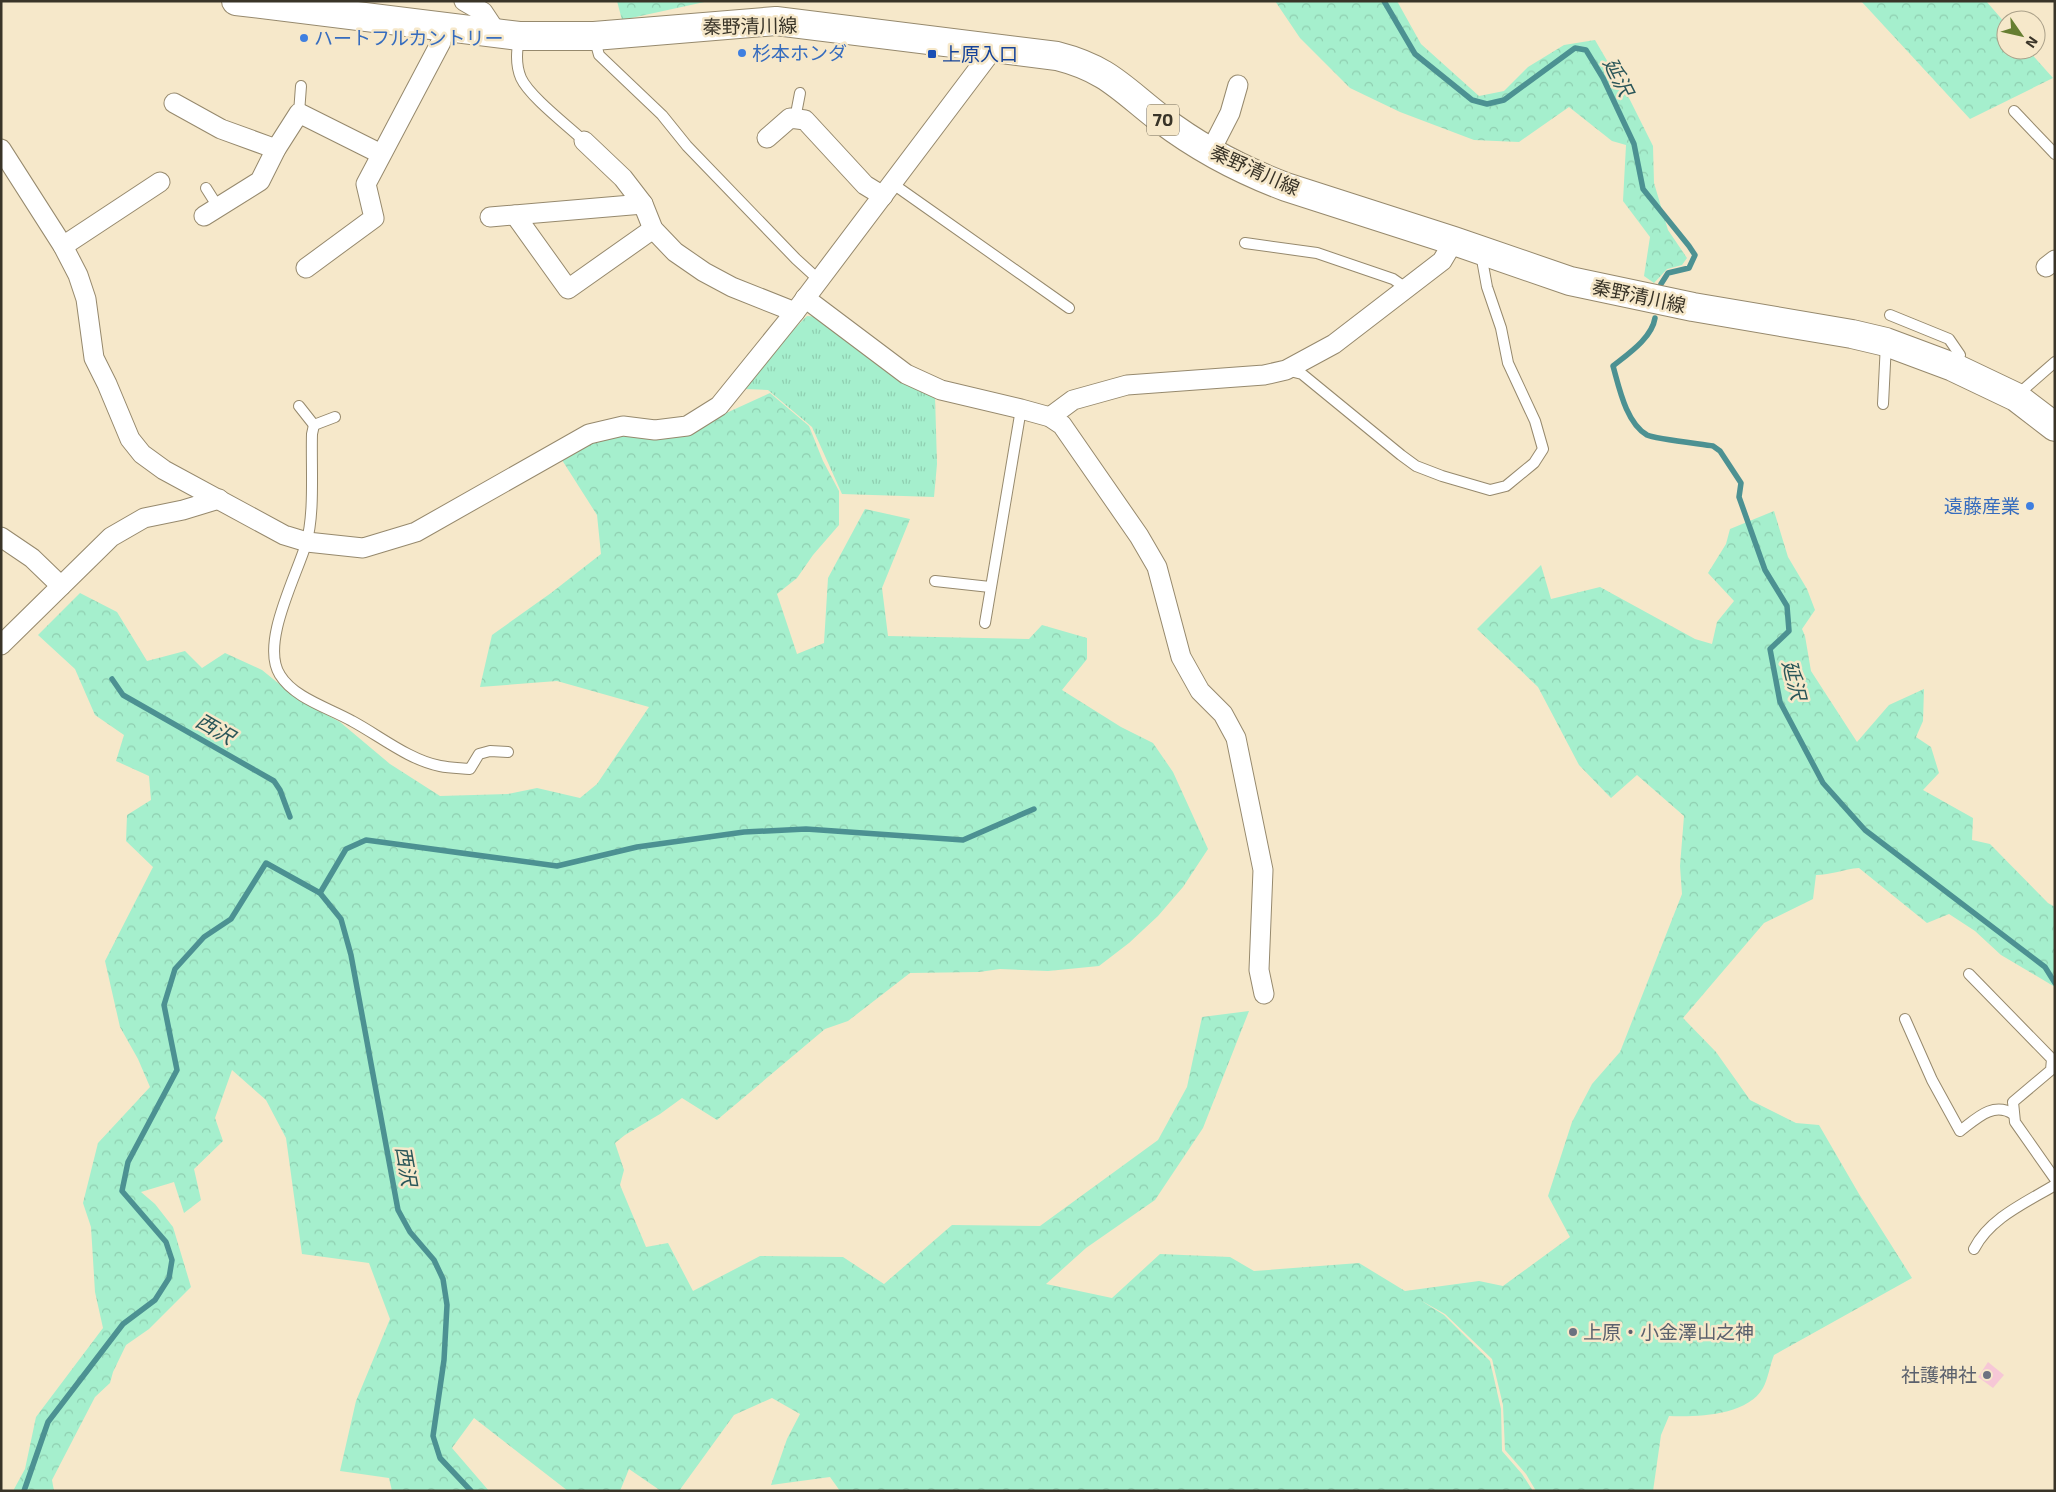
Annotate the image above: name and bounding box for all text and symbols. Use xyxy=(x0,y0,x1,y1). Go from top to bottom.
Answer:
north arrow xyxy=(1996,10,2046,60)
street label: 秦野清川線 xyxy=(702,13,798,38)
place label: ハートフルカントリー xyxy=(314,26,503,49)
marker: ハートフルカントリー xyxy=(298,32,310,44)
text: N xyxy=(2022,34,2042,51)
place label: 杉本ホンダ xyxy=(752,41,847,64)
place label: 上原入口 xyxy=(942,42,1018,65)
marker: 杉本ホンダ xyxy=(736,47,748,59)
marker: 上原入口 xyxy=(926,48,938,60)
water label: 延沢 xyxy=(1599,53,1640,102)
road number: 70 xyxy=(1147,104,1179,136)
street label: 秦野清川線 xyxy=(1207,140,1303,199)
street label: 秦野清川線 xyxy=(1590,274,1688,317)
place label: 遠藤産業 xyxy=(1944,494,2020,517)
marker: 遠藤産業 xyxy=(2024,500,2036,512)
water label: 延沢 xyxy=(1778,657,1812,705)
water label: 西沢 xyxy=(192,708,241,750)
water label: 西沢 xyxy=(392,1144,423,1191)
place label: 上原・小金澤山之神 xyxy=(1583,1320,1754,1343)
marker: 上原・小金澤山之神 xyxy=(1567,1326,1579,1338)
place label: 社護神社 xyxy=(1901,1363,1977,1386)
marker: 社護神社 xyxy=(1981,1369,1993,1381)

